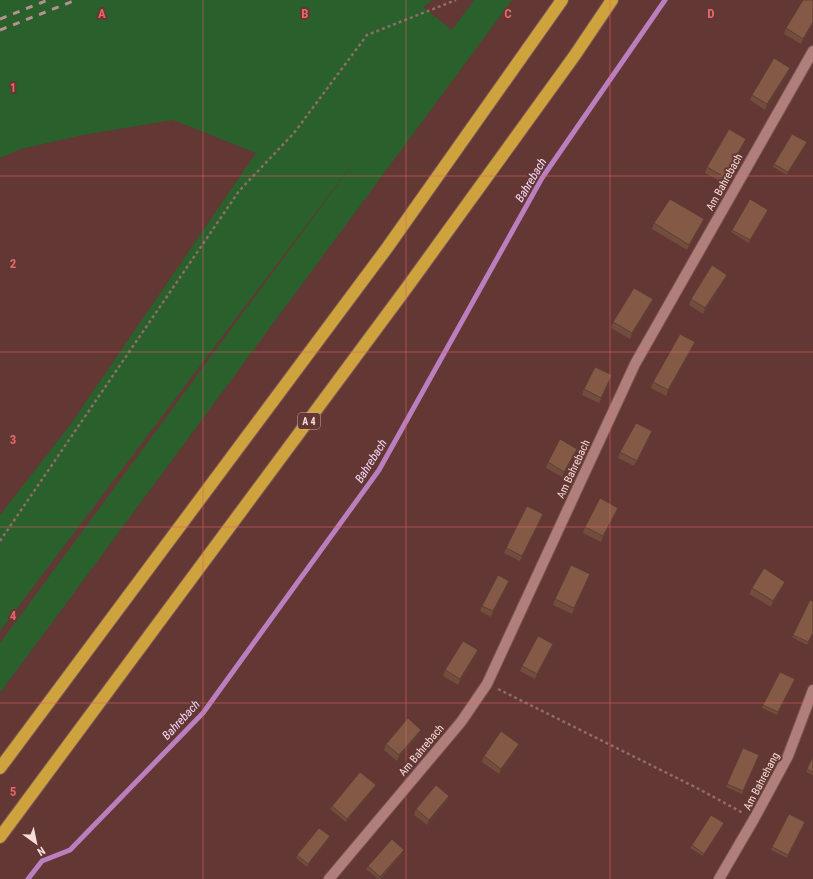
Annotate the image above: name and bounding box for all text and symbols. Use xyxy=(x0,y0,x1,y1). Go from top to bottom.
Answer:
text: A xyxy=(98,6,106,21)
text: B xyxy=(301,6,309,21)
text: C xyxy=(504,6,512,21)
text: D xyxy=(707,6,715,21)
text: 1 xyxy=(10,80,16,95)
street label: Am Bahrebach xyxy=(703,151,745,213)
water label: Bahrebach xyxy=(512,155,550,205)
text: 2 xyxy=(10,256,17,271)
road number: A 4 xyxy=(298,413,320,429)
text: 3 xyxy=(10,432,16,447)
water label: Bahrebach xyxy=(352,436,390,485)
street label: Am Bahrebach xyxy=(554,438,593,501)
text: 4 xyxy=(10,608,17,623)
water label: Bahrebach xyxy=(159,697,203,743)
street label: Am Bahrebach xyxy=(396,722,447,779)
street label: Am Bahrehang xyxy=(741,750,782,812)
text: 5 xyxy=(10,784,17,799)
north arrow xyxy=(16,823,56,863)
text: N xyxy=(35,844,48,858)

